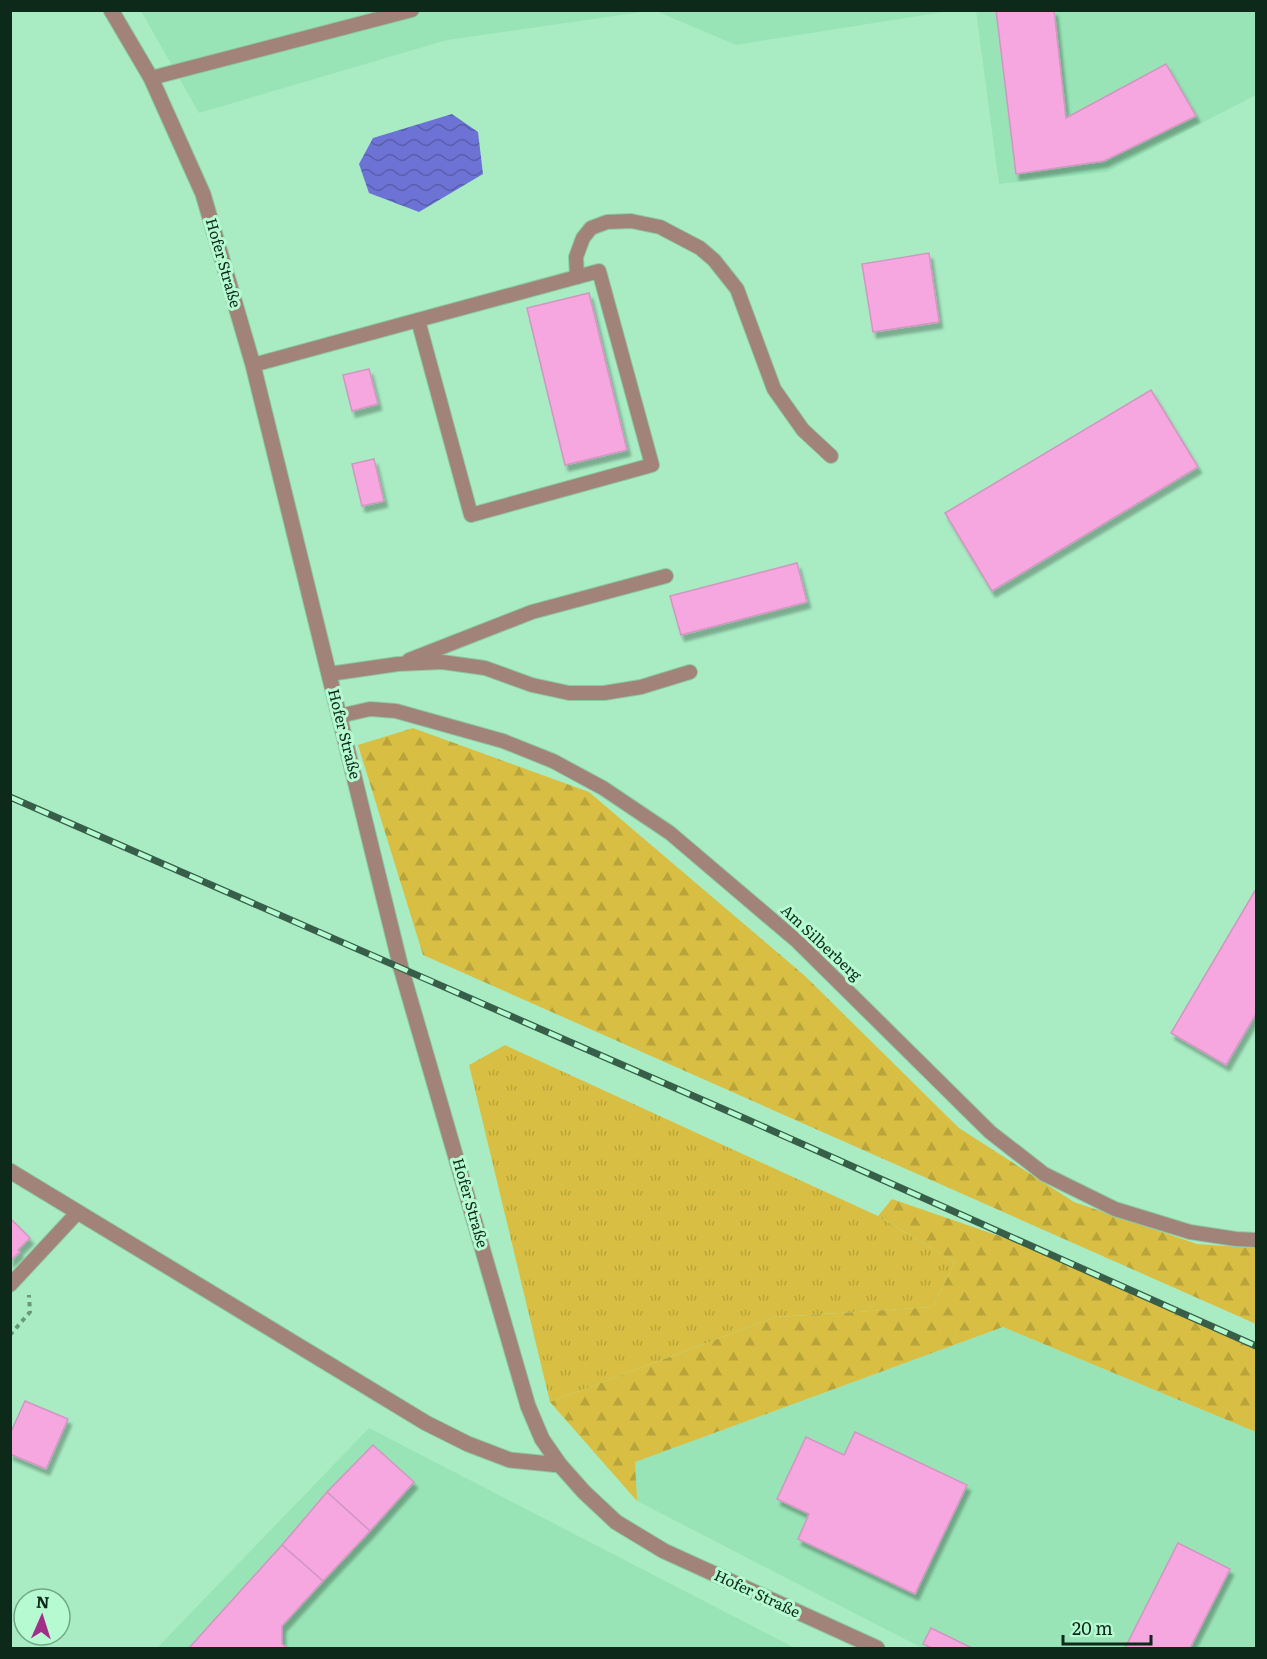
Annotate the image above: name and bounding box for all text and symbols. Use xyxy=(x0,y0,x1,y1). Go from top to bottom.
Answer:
street label: Hofer Straße xyxy=(201,215,248,310)
street label: Hofer Straße xyxy=(323,686,368,781)
street label: Am Silberberg xyxy=(777,898,868,986)
street label: Hofer Straße xyxy=(448,1155,495,1250)
street label: Hofer Straße xyxy=(711,1563,805,1623)
north arrow xyxy=(12,1587,72,1647)
text: N xyxy=(35,1589,50,1613)
scale bar xyxy=(1063,1608,1152,1646)
text: 20 m xyxy=(1072,1614,1113,1641)

